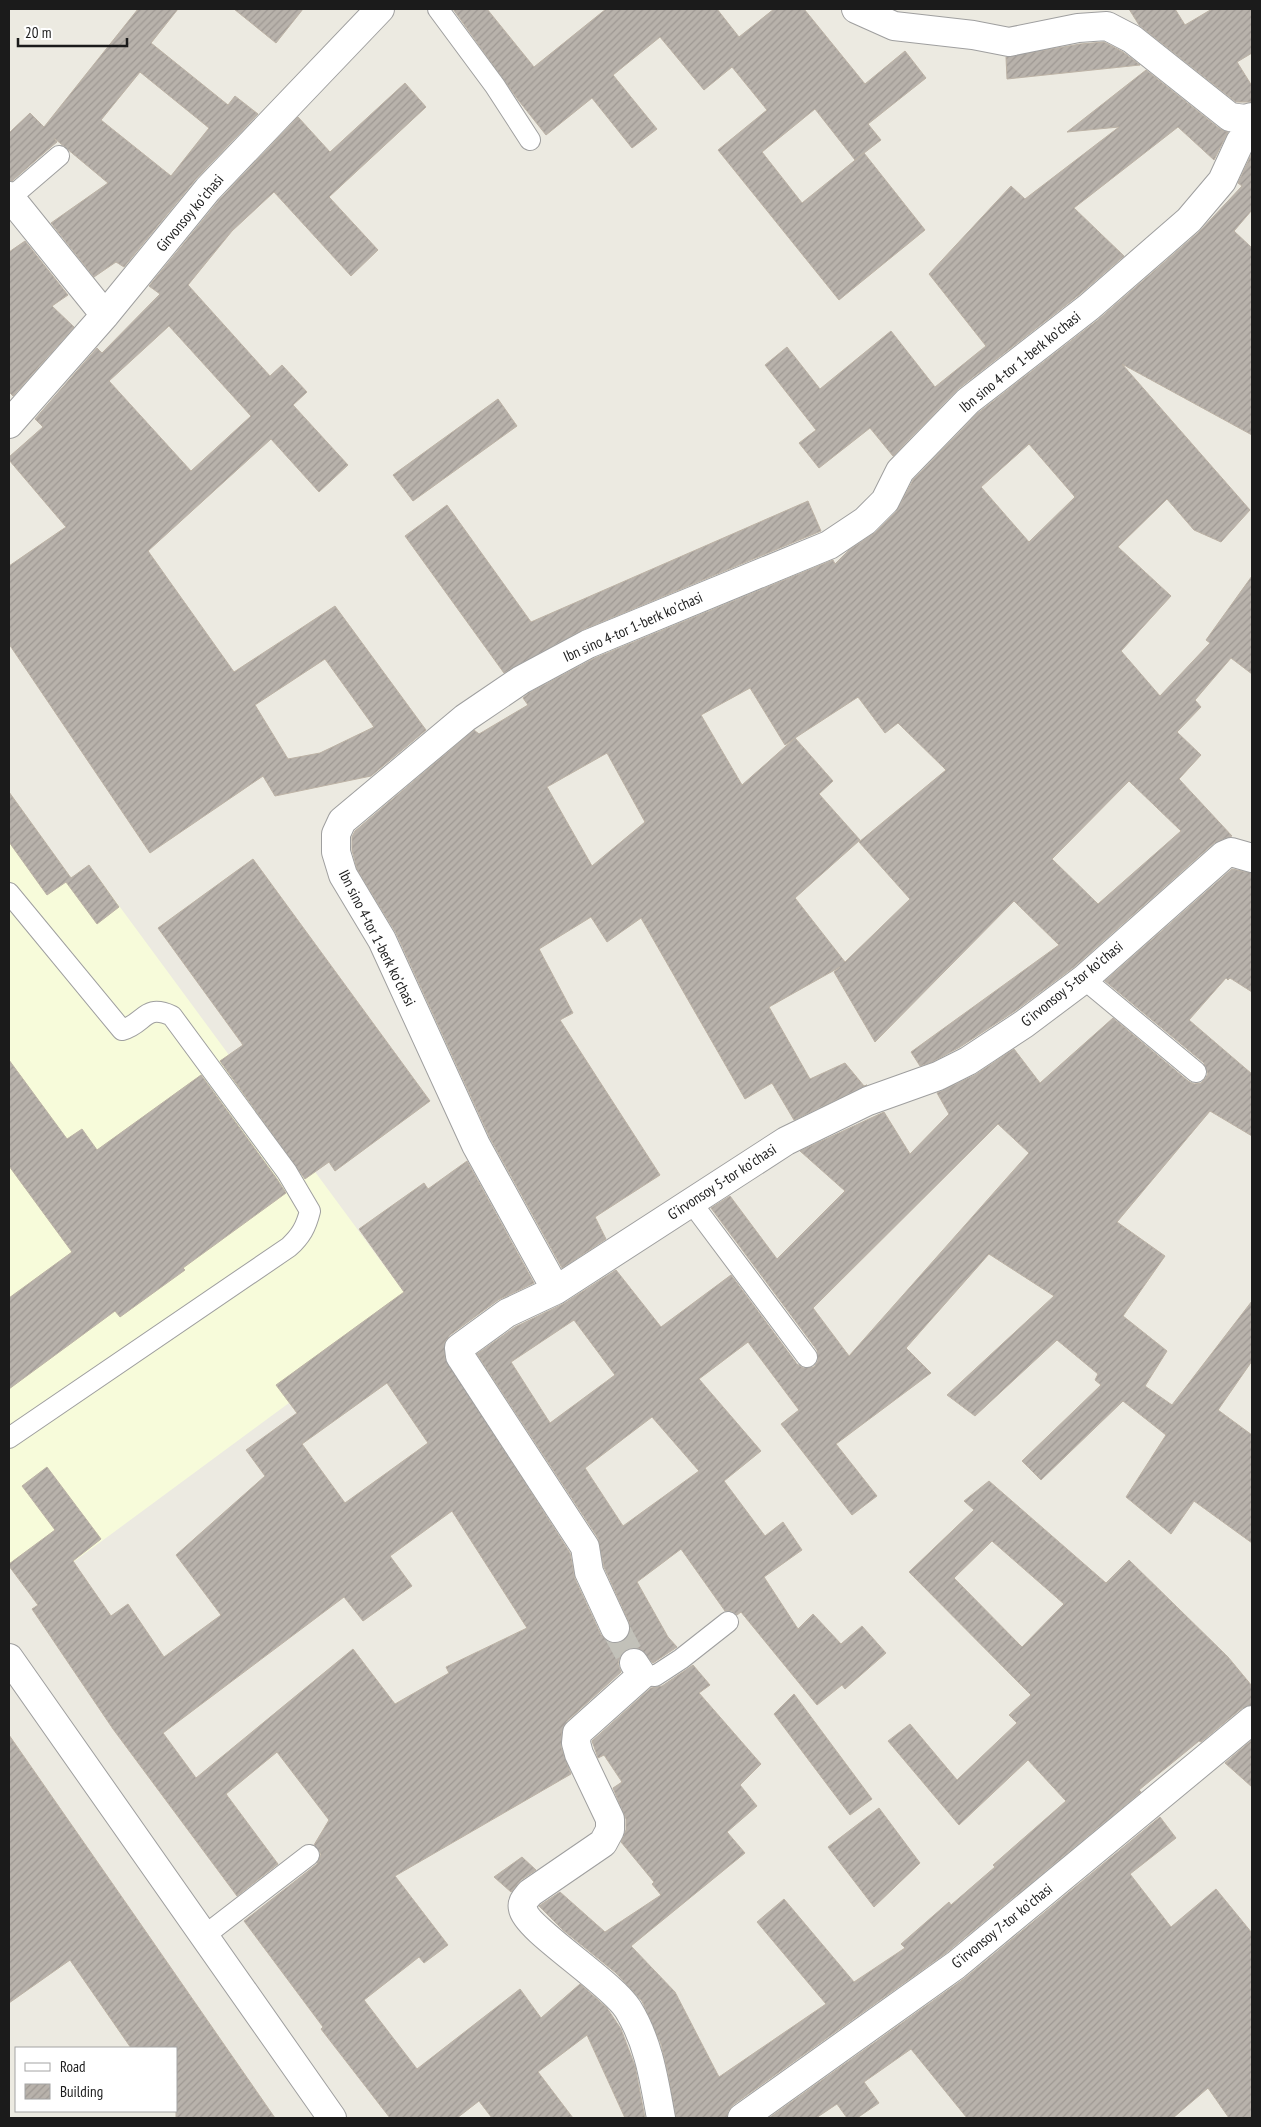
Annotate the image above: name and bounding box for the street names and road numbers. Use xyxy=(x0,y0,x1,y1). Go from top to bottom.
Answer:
street label: Girvonsoy koʻchasi xyxy=(152,170,227,255)
street label: Ibn sino 4-tor 1-berk koʼchasi xyxy=(955,307,1084,416)
street label: Ibn sino 4-tor 1-berk koʼchasi xyxy=(560,587,705,666)
street label: Ibn sino 4-tor 1-berk koʼchasi xyxy=(335,866,420,1009)
street label: Gʼirvonsoy 5-tor koʼchasi xyxy=(1017,937,1126,1031)
street label: Gʼirvonsoy 5-tor koʼchasi xyxy=(664,1139,780,1224)
street label: Gʼirvonsoy 7-tor koʼchasi xyxy=(947,1879,1056,1972)

